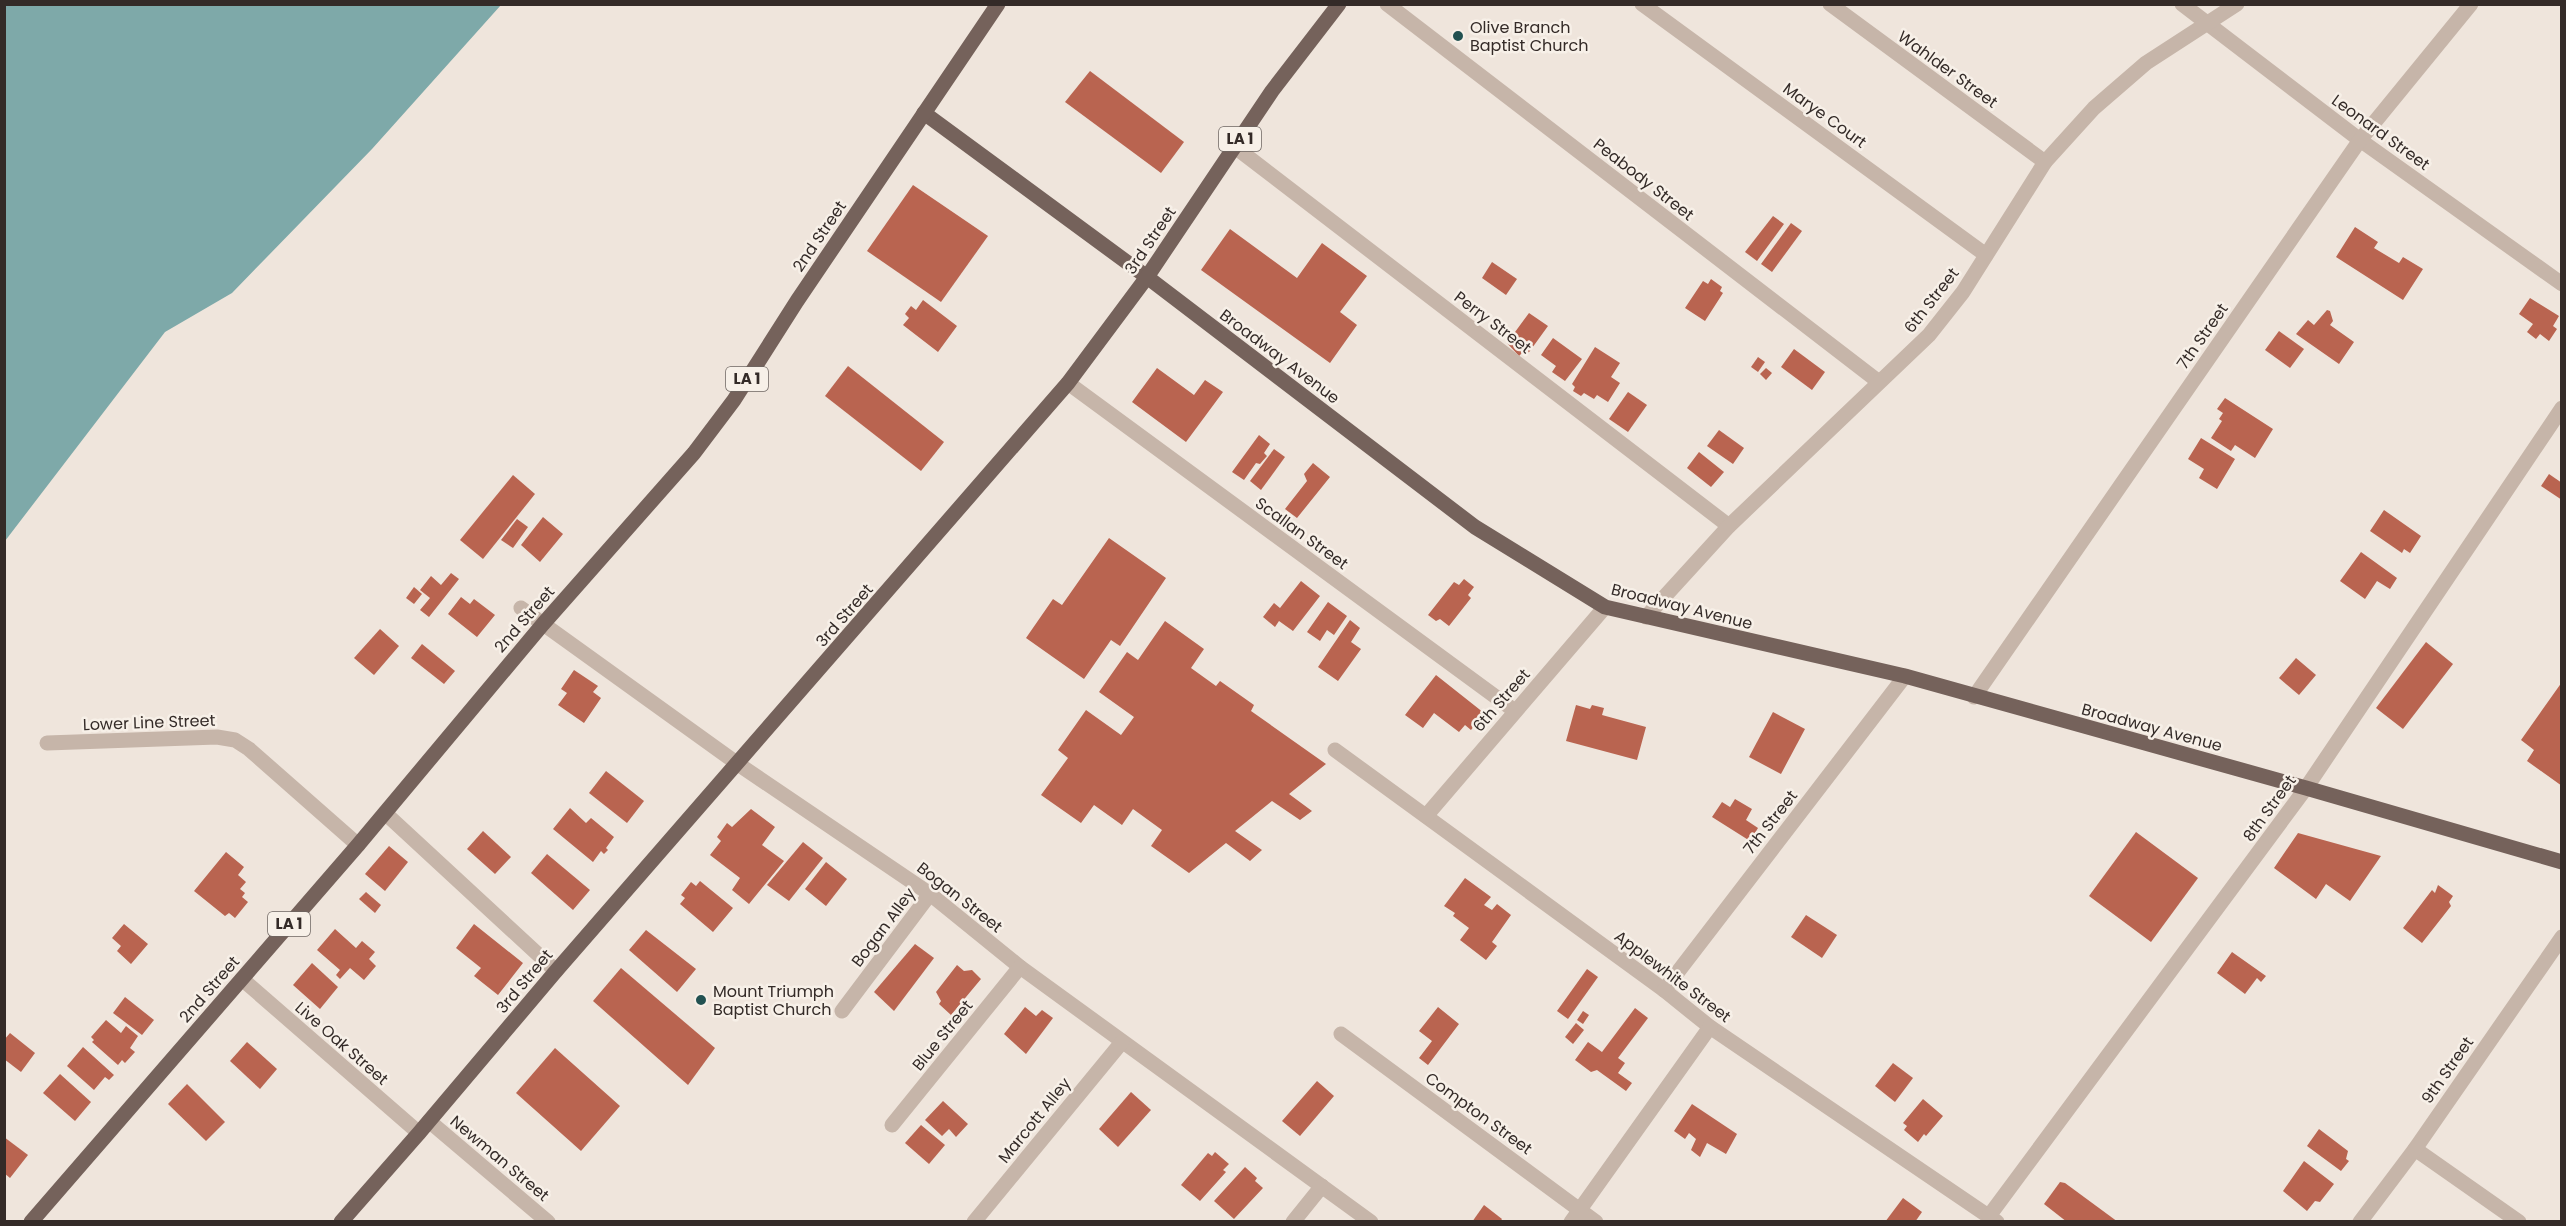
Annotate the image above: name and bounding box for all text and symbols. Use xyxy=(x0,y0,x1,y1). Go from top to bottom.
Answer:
place label: Olive Branch Baptist Church xyxy=(1470,16,1588,57)
street label: Wahlder Street xyxy=(1893,25,2003,114)
marker: Olive Branch Baptist Church xyxy=(1451,29,1465,43)
street label: Marye Court xyxy=(1778,77,1871,154)
street label: Leonard Street xyxy=(2327,89,2435,176)
road number: LA 1 xyxy=(1219,127,1261,151)
street label: Peabody Street xyxy=(1589,133,1699,226)
street label: 2nd Street xyxy=(787,196,852,276)
street label: 3rd Street xyxy=(1119,202,1182,279)
street label: 6th Street xyxy=(1899,263,1964,338)
street label: Perry Street xyxy=(1449,286,1536,359)
street label: 7th Street xyxy=(2171,298,2234,374)
street label: Broadway Avenue xyxy=(1215,304,1345,409)
road number: LA 1 xyxy=(726,367,768,391)
street label: Scallan Street xyxy=(1250,492,1353,575)
street label: 3rd Street xyxy=(810,578,879,652)
street label: Broadway Avenue xyxy=(1609,578,1755,635)
street label: 2nd Street xyxy=(489,581,560,658)
street label: 6th Street xyxy=(1467,663,1536,737)
street label: Broadway Avenue xyxy=(2079,698,2225,757)
street label: Lower Line Street xyxy=(82,709,216,736)
street label: 8th Street xyxy=(2237,770,2302,846)
street label: 7th Street xyxy=(1738,785,1803,859)
street label: Bogan Street xyxy=(912,857,1008,938)
street label: Bogan Alley xyxy=(846,883,921,972)
road number: LA 1 xyxy=(268,912,310,936)
street label: Applewhite Street xyxy=(1610,925,1736,1028)
street label: 3rd Street xyxy=(491,944,558,1018)
street label: 2nd Street xyxy=(174,951,245,1028)
place label: Mount Triumph Baptist Church xyxy=(713,980,834,1021)
marker: Mount Triumph Baptist Church xyxy=(694,993,708,1007)
street label: Blue Street xyxy=(907,995,978,1076)
street label: Live Oak Street xyxy=(290,996,393,1090)
street label: 9th Street xyxy=(2416,1032,2479,1109)
street label: Compton Street xyxy=(1420,1067,1537,1160)
street label: Marcott Alley xyxy=(993,1073,1076,1168)
street label: Newman Street xyxy=(445,1110,554,1207)

